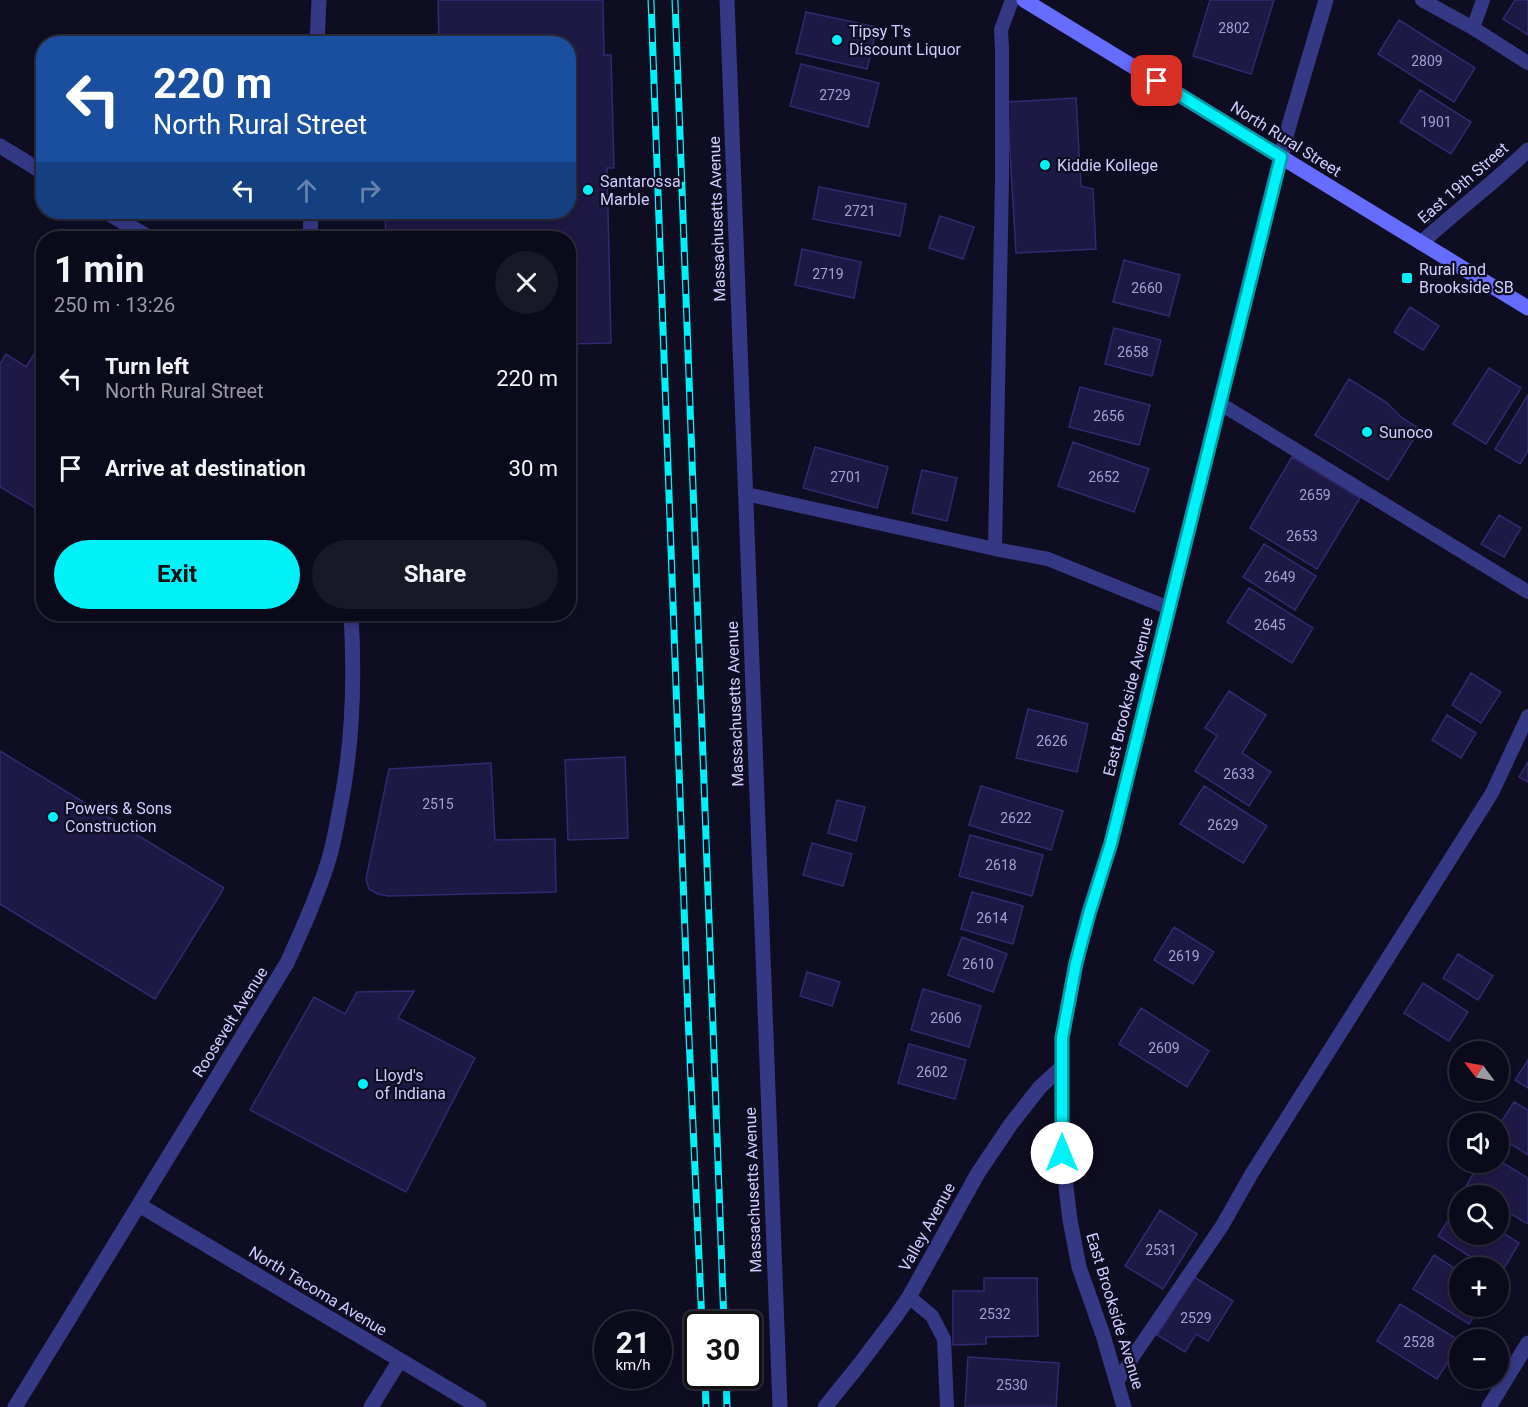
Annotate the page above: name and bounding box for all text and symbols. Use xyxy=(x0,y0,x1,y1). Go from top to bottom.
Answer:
house number: 2802 xyxy=(1218,20,1250,36)
place label: Tipsy T's Discount Liquor xyxy=(849,22,962,59)
marker: Tipsy T's Discount Liquor xyxy=(830,33,844,47)
house number: 2809 xyxy=(1411,53,1443,69)
pin xyxy=(1131,55,1182,106)
text: 220 m xyxy=(153,59,272,108)
icon: left xyxy=(54,60,132,138)
icon: arrive xyxy=(1140,64,1173,97)
house number: 2729 xyxy=(819,87,851,103)
street label: North Rural Street xyxy=(1227,97,1345,181)
text: North Rural Street xyxy=(153,109,367,141)
house number: 1901 xyxy=(1420,114,1452,130)
street label: Massachusetts Avenue xyxy=(705,136,729,302)
street label: East 19th Street xyxy=(1414,139,1512,227)
place label: Kiddie Kollege xyxy=(1057,156,1158,175)
marker: Kiddie Kollege xyxy=(1038,158,1052,172)
place label: Santarossa Marble xyxy=(600,172,681,209)
icon: left xyxy=(227,174,260,207)
icon: ahead xyxy=(290,174,323,207)
icon: right xyxy=(353,174,386,207)
marker: Santarossa Marble xyxy=(581,183,595,197)
house number: 2721 xyxy=(844,203,876,219)
text: 1 min xyxy=(54,249,145,291)
button: close xyxy=(495,251,558,314)
place label: Rural and Brookside SB xyxy=(1419,260,1514,297)
house number: 2719 xyxy=(812,266,844,282)
marker: Rural and Brookside SB xyxy=(1400,271,1414,285)
house number: 2660 xyxy=(1131,280,1163,296)
text: 250 m · 13:26 xyxy=(54,293,175,317)
house number: 2658 xyxy=(1117,344,1149,360)
text: Turn left xyxy=(105,354,189,379)
icon: left xyxy=(54,362,87,395)
text: 220 m xyxy=(496,366,558,391)
text: North Rural Street xyxy=(105,379,264,403)
house number: 2656 xyxy=(1093,408,1125,424)
place label: Sunoco xyxy=(1379,423,1433,442)
marker: Sunoco xyxy=(1360,425,1374,439)
icon: arrive xyxy=(54,452,87,485)
text: Arrive at destination xyxy=(105,456,306,481)
text: 30 m xyxy=(509,456,558,481)
house number: 2701 xyxy=(830,469,862,485)
house number: 2652 xyxy=(1088,469,1120,485)
house number: 2659 xyxy=(1299,487,1331,503)
house number: 2653 xyxy=(1286,528,1318,544)
button: Exit xyxy=(54,540,300,609)
button: Share xyxy=(312,540,558,609)
house number: 2649 xyxy=(1264,569,1296,585)
street label: East Brookside Avenue xyxy=(1099,616,1157,778)
house number: 2645 xyxy=(1254,617,1286,633)
street label: Massachusetts Avenue xyxy=(723,621,747,787)
house number: 2626 xyxy=(1036,733,1068,749)
house number: 2633 xyxy=(1223,766,1255,782)
house number: 2515 xyxy=(422,796,454,812)
place label: Powers & Sons Construction xyxy=(65,799,172,836)
marker: Powers & Sons Construction xyxy=(46,810,60,824)
house number: 2622 xyxy=(1000,810,1032,826)
house number: 2629 xyxy=(1207,817,1239,833)
house number: 2618 xyxy=(985,857,1017,873)
house number: 2614 xyxy=(976,910,1008,926)
house number: 2619 xyxy=(1168,948,1200,964)
house number: 2610 xyxy=(962,956,994,972)
street label: Roosevelt Avenue xyxy=(188,963,272,1081)
house number: 2606 xyxy=(930,1010,962,1026)
house number: 2609 xyxy=(1148,1040,1180,1056)
north arrow xyxy=(1449,1041,1509,1101)
map controls xyxy=(1449,1041,1509,1389)
house number: 2602 xyxy=(916,1064,948,1080)
place label: Lloyd's of Indiana xyxy=(375,1066,446,1103)
marker: Lloyd's of Indiana xyxy=(356,1077,370,1091)
street label: Massachusetts Avenue xyxy=(741,1107,765,1273)
button: sound xyxy=(1449,1113,1509,1173)
position arrow xyxy=(1030,1121,1094,1185)
street label: Valley Avenue xyxy=(895,1179,959,1275)
button: search xyxy=(1449,1185,1509,1245)
street label: East Brookside Avenue xyxy=(1082,1230,1148,1392)
street label: North Tacoma Avenue xyxy=(245,1242,391,1340)
house number: 2531 xyxy=(1145,1242,1177,1258)
button: + xyxy=(1449,1257,1509,1317)
house number: 2532 xyxy=(979,1306,1011,1322)
house number: 2529 xyxy=(1180,1310,1212,1326)
speed limit sign: 30 xyxy=(684,1311,762,1389)
text: 21 xyxy=(616,1325,650,1360)
button: − xyxy=(1449,1329,1509,1389)
house number: 2528 xyxy=(1403,1334,1435,1350)
text: km/h xyxy=(615,1356,651,1374)
house number: 2530 xyxy=(996,1377,1028,1393)

